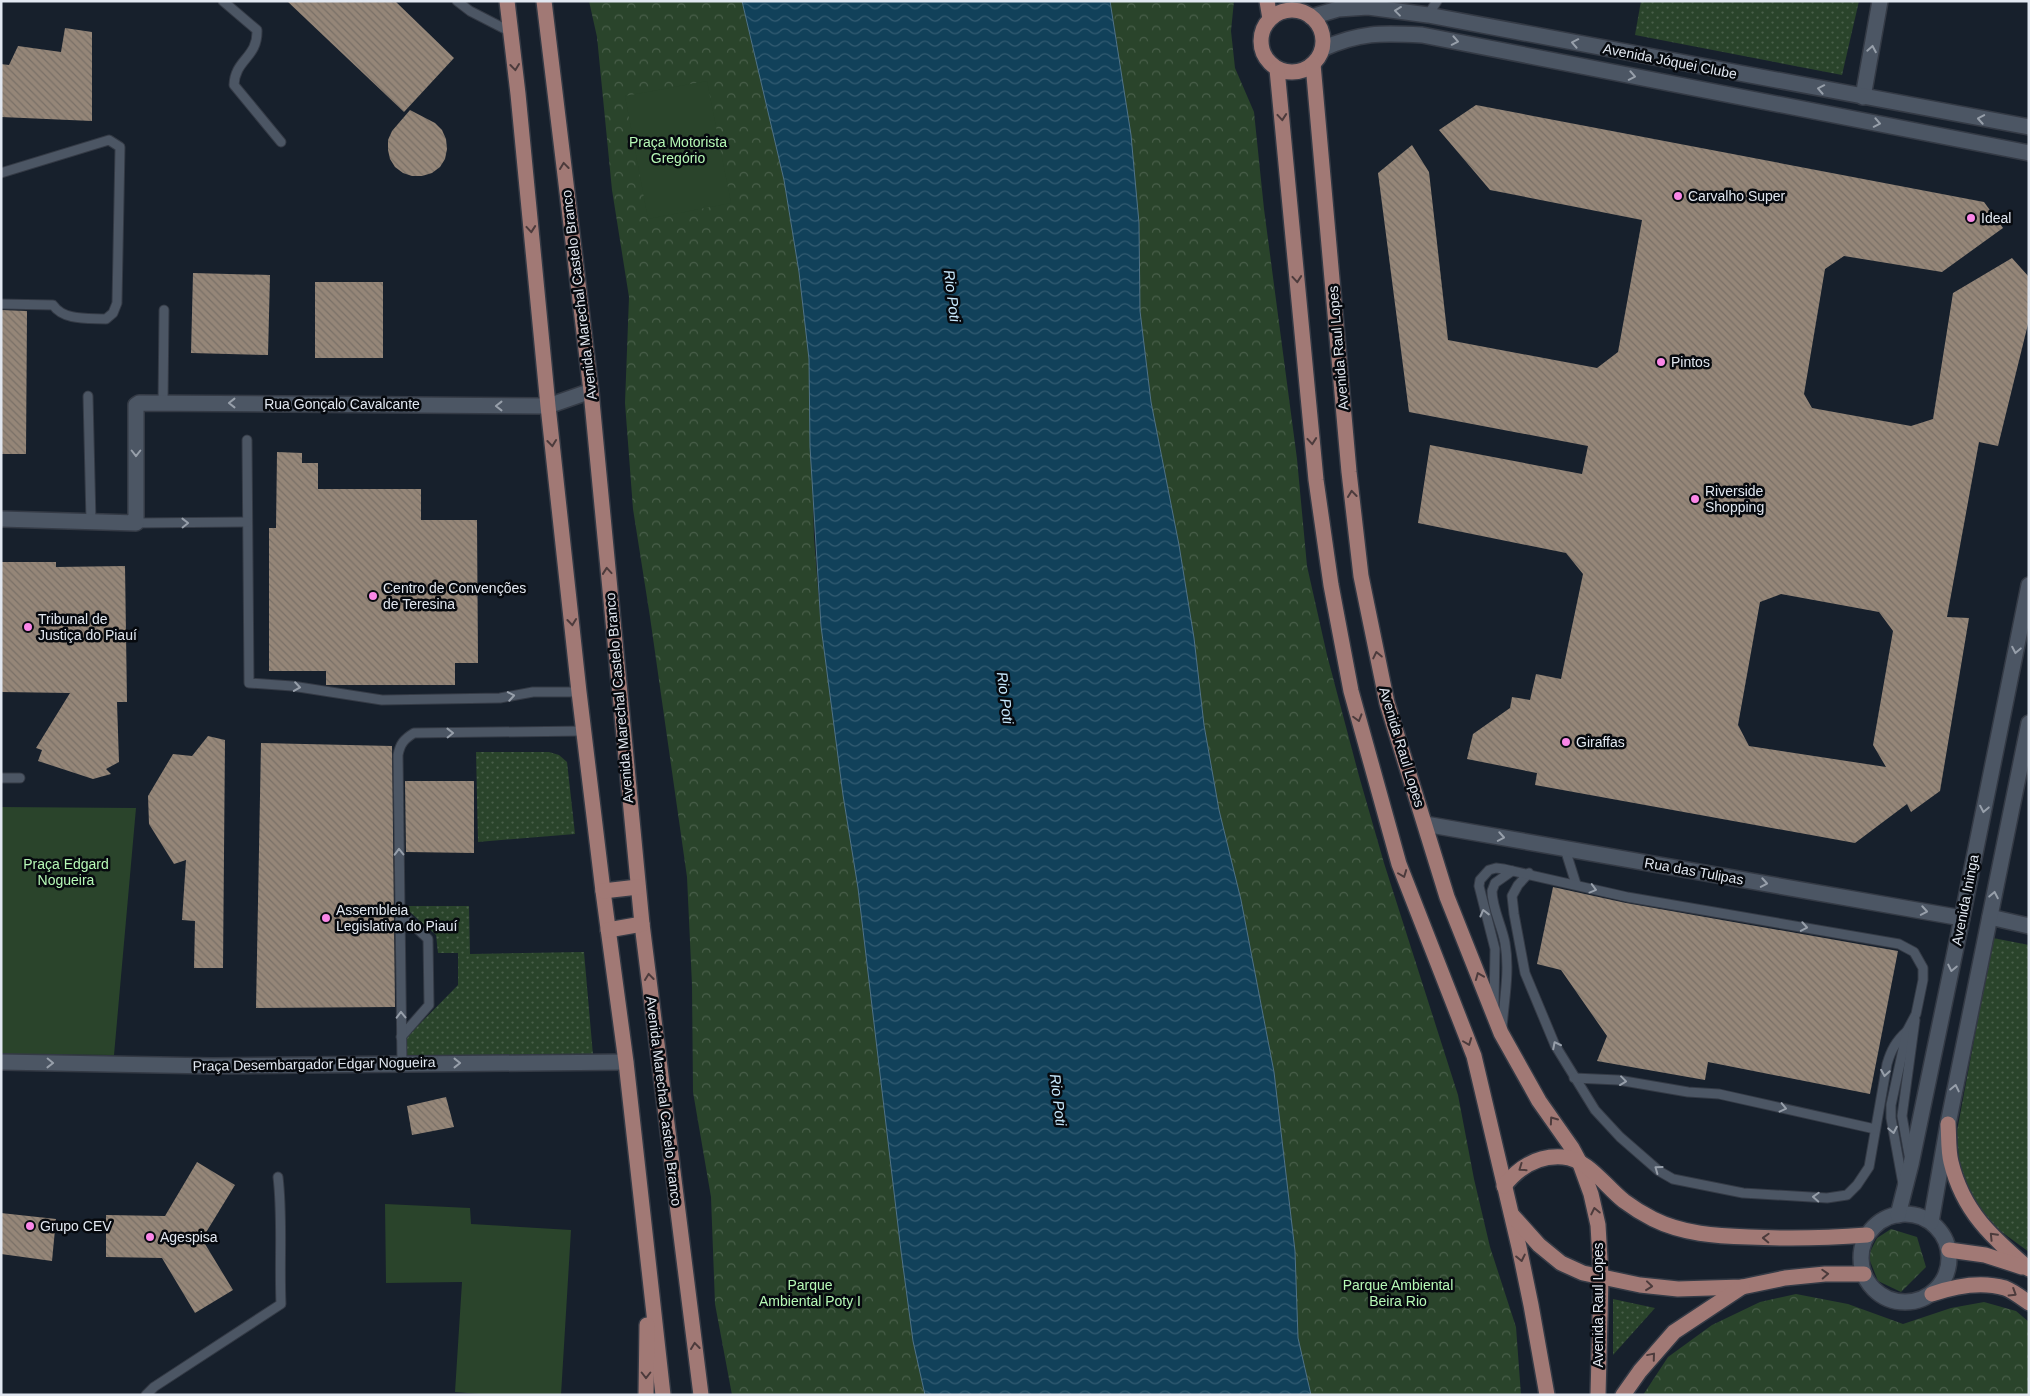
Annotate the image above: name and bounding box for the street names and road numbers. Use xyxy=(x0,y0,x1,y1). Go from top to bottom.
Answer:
street label: Avenida Jóquei Clube xyxy=(1602,40,1738,82)
street label: Avenida Marechal Castelo Branco xyxy=(558,189,600,401)
street label: Avenida Raul Lopes xyxy=(1325,285,1351,411)
street label: Rua Gonçalo Cavalcante xyxy=(264,396,420,412)
street label: Avenida Marechal Castelo Branco xyxy=(602,592,636,804)
street label: Avenida Raul Lopes xyxy=(1376,685,1428,809)
street label: Avenida Ininga xyxy=(1948,853,1982,947)
street label: Rua das Tulipas xyxy=(1643,854,1745,888)
street label: Avenida Marechal Castelo Branco xyxy=(643,995,685,1207)
street label: Praça Desembargador Edgar Nogueira xyxy=(192,1054,436,1074)
street label: Avenida Raul Lopes xyxy=(1590,1242,1606,1368)

